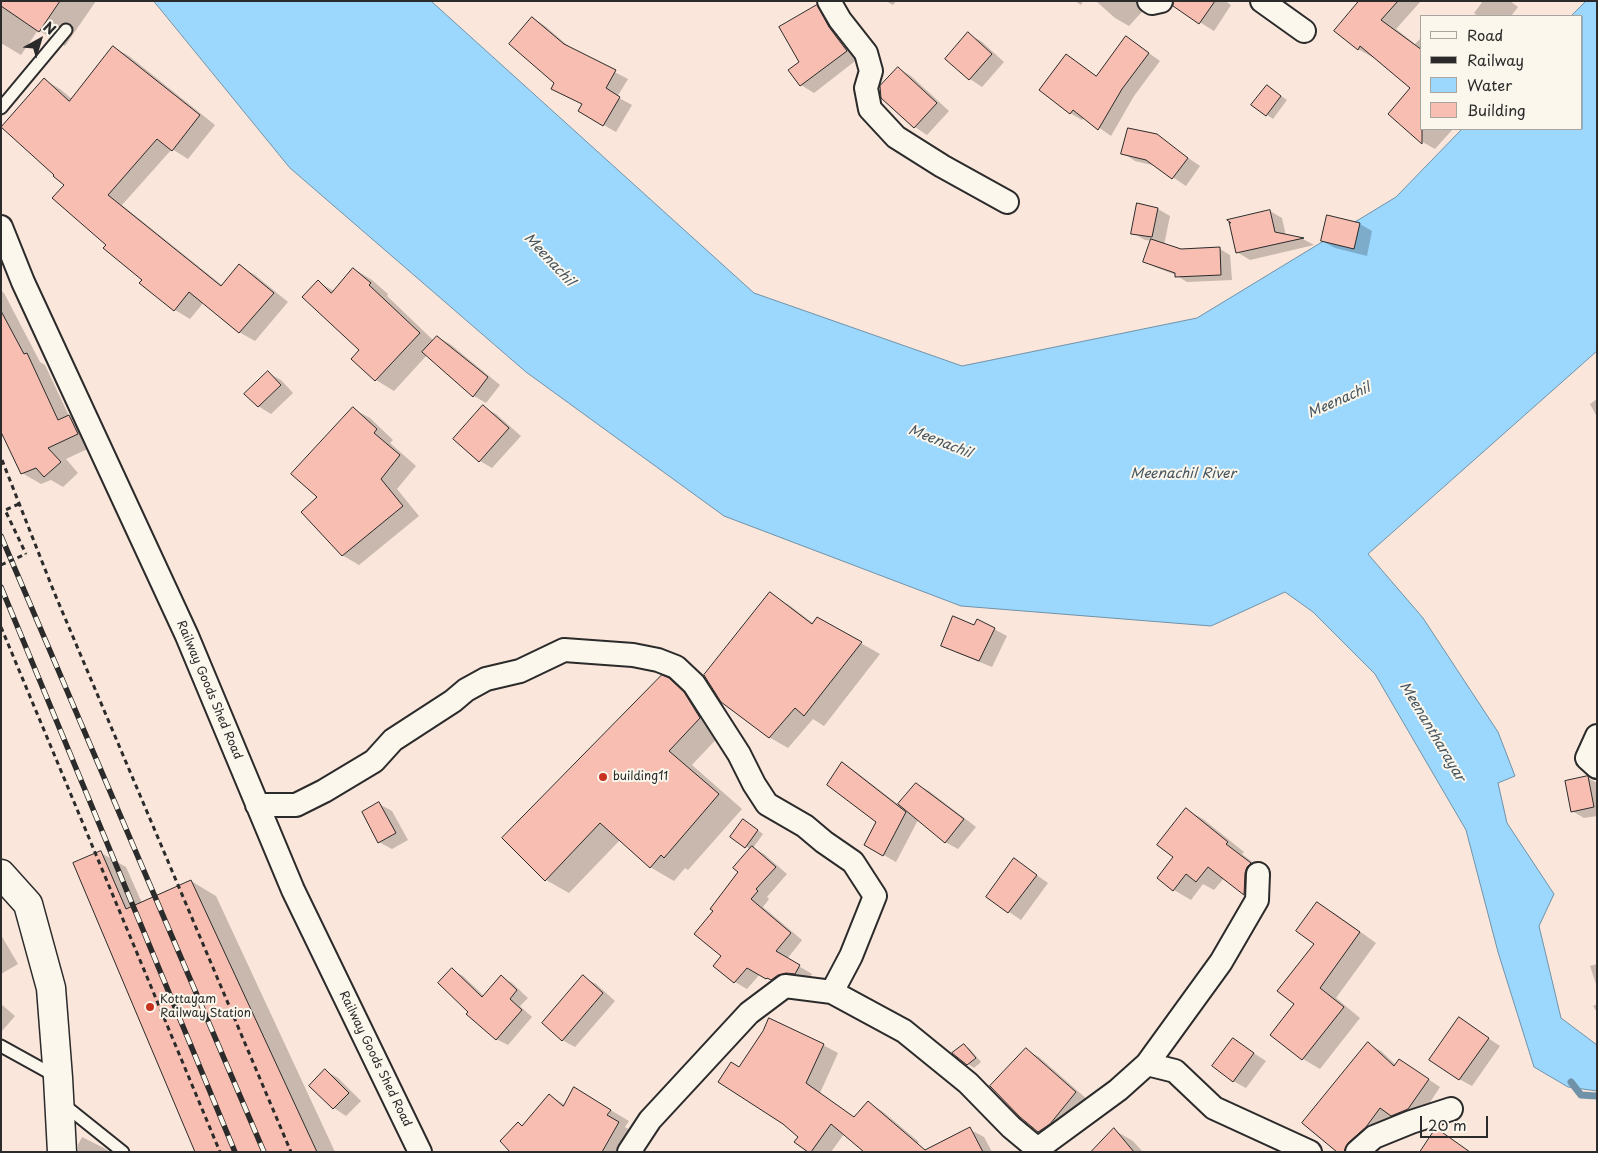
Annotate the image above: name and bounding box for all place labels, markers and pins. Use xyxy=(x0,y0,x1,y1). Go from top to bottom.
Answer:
place label: building11 xyxy=(613,770,668,784)
marker: building11 xyxy=(597,771,609,783)
place label: Kottayam Railway Station xyxy=(160,993,251,1021)
marker: Kottayam Railway Station xyxy=(144,1001,156,1013)

